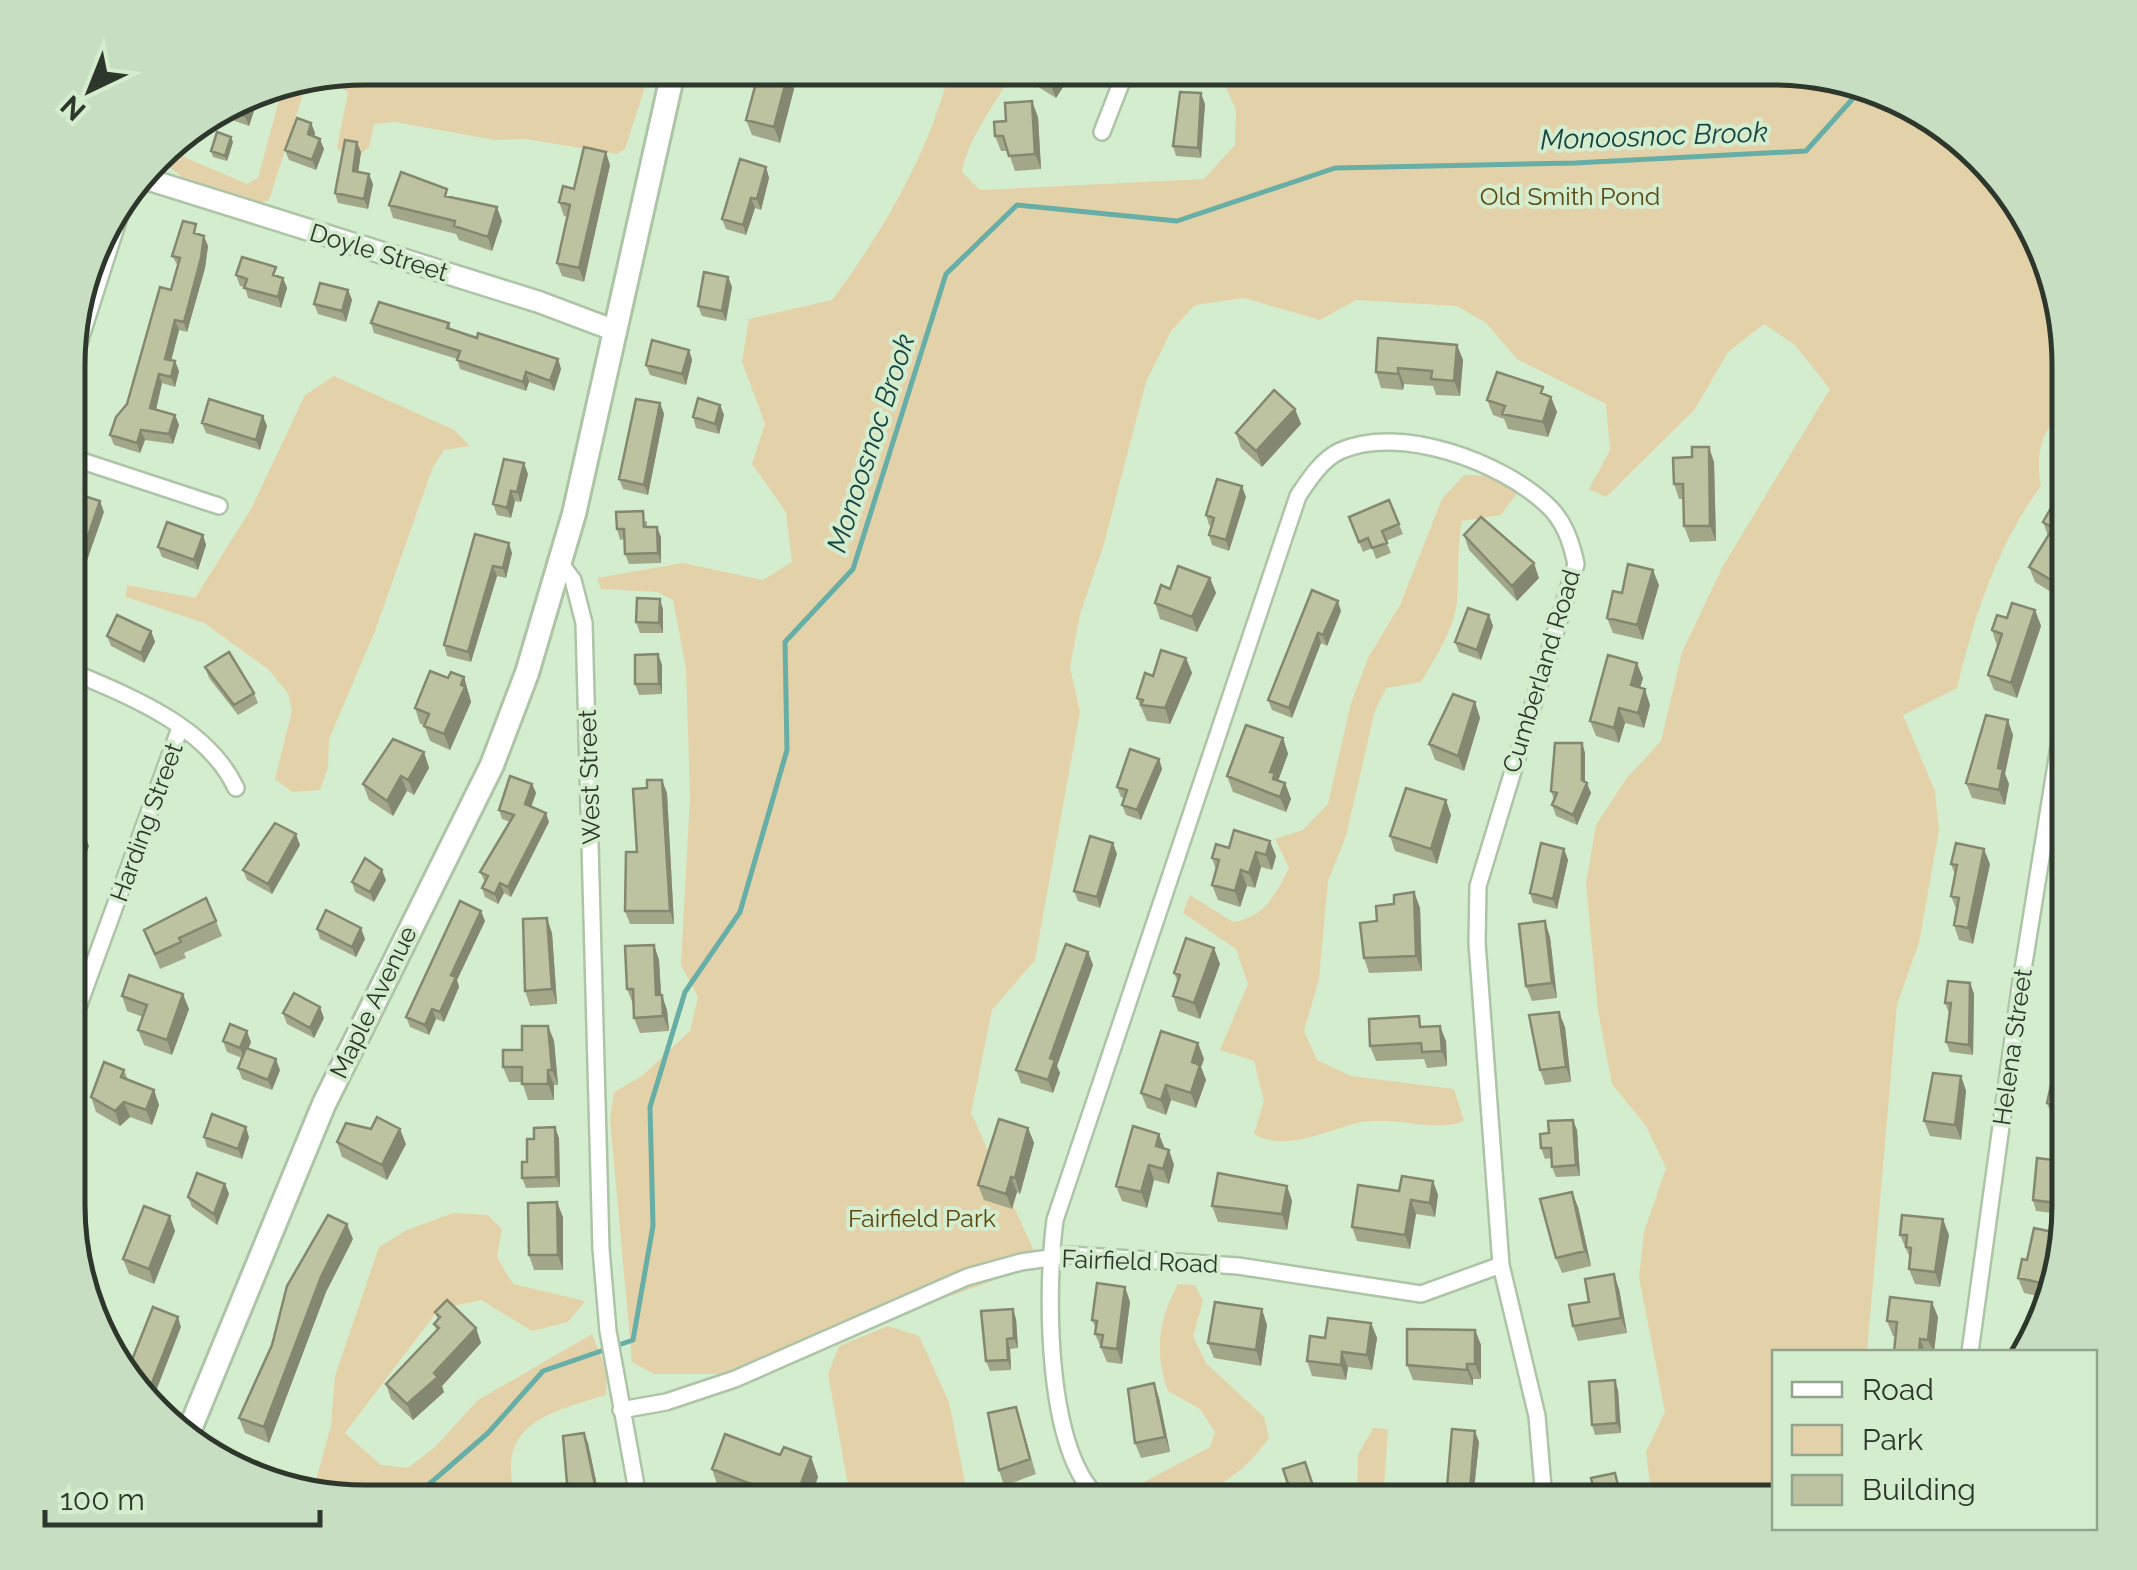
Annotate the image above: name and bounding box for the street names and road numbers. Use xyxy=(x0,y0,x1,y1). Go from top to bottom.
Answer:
street label: Doyle Street xyxy=(306,217,452,287)
street label: Cumberland Road xyxy=(1496,566,1586,776)
street label: West Street xyxy=(572,708,606,845)
street label: Harding Street xyxy=(103,738,189,906)
street label: Maple Avenue xyxy=(323,921,423,1083)
street label: Helena Street xyxy=(1986,966,2038,1127)
street label: Fairfield Road xyxy=(1061,1243,1219,1279)

